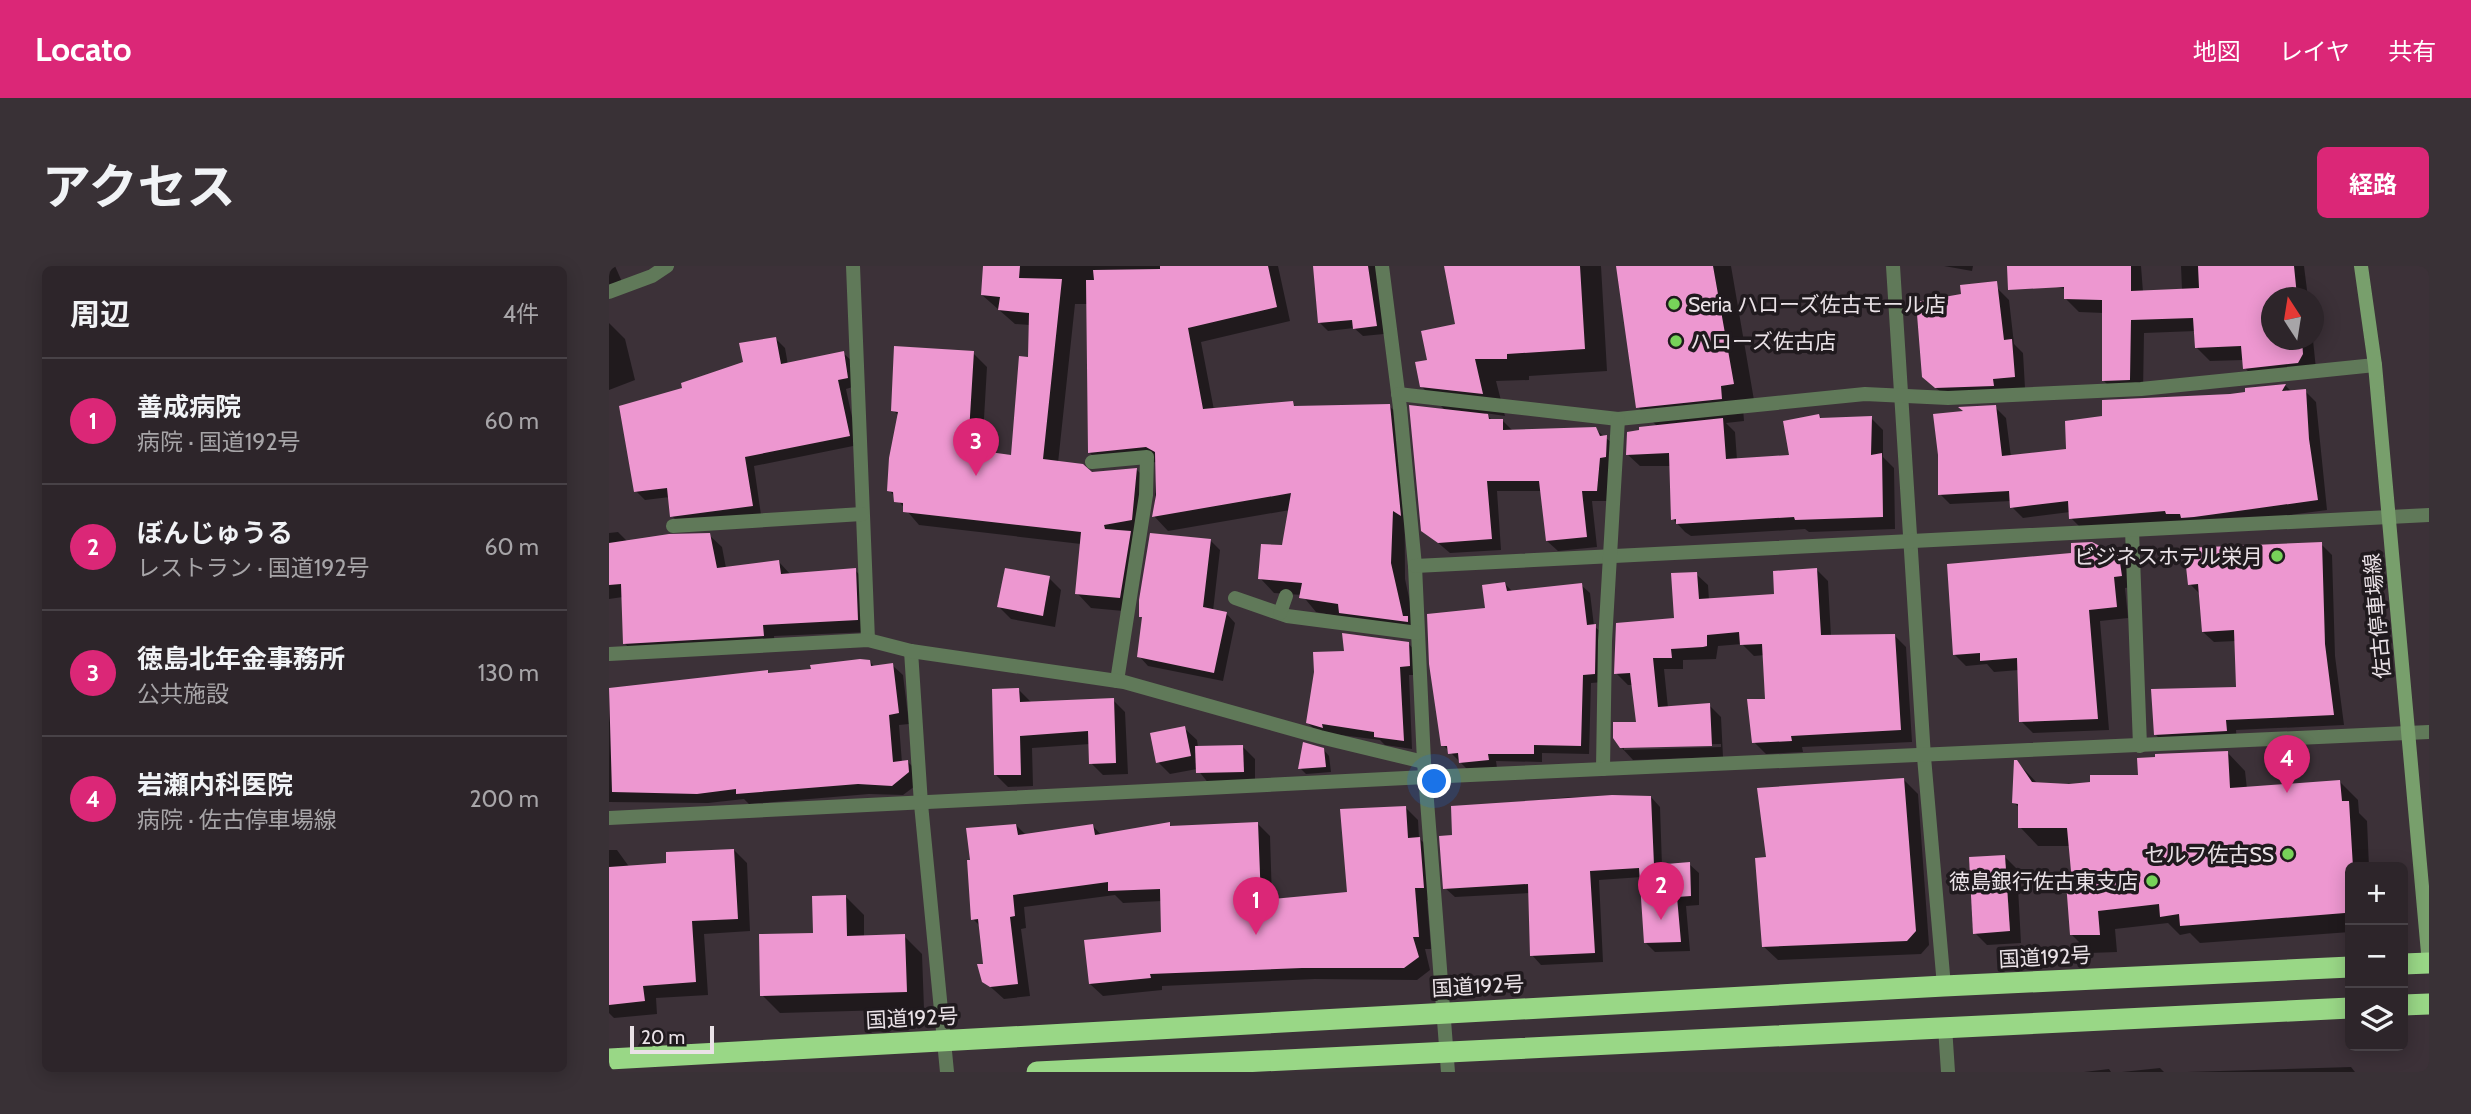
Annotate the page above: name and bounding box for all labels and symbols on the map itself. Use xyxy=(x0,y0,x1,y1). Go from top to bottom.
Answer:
north arrow xyxy=(2261,287,2324,350)
place label: Seria ハローズ佐古モール店 xyxy=(1688,292,1946,317)
marker: Seria ハローズ佐古モール店 xyxy=(1666,296,1682,312)
place label: ハローズ佐古店 xyxy=(1690,329,1836,354)
marker: ハローズ佐古店 xyxy=(1668,333,1684,349)
pin: 3 xyxy=(953,418,999,476)
place label: ビジネスホテル栄月 xyxy=(2074,544,2263,569)
marker: ビジネスホテル栄月 xyxy=(2269,548,2285,564)
street label: 佐古停車場線 xyxy=(2359,552,2395,680)
pin: 4 xyxy=(2264,735,2310,793)
your location xyxy=(1417,764,1451,798)
place label: セルフ佐古SS xyxy=(2144,842,2274,867)
marker: セルフ佐古SS xyxy=(2280,846,2296,862)
pin: 2 xyxy=(1638,862,1684,920)
place label: 徳島銀行佐古東支店 xyxy=(1949,869,2138,894)
marker: 徳島銀行佐古東支店 xyxy=(2144,873,2160,889)
pin: 1 xyxy=(1233,877,1279,935)
street label: 国道192号 xyxy=(1998,942,2092,972)
street label: 国道192号 xyxy=(1431,971,1525,1001)
street label: 国道192号 xyxy=(865,1003,959,1033)
scale bar xyxy=(630,1023,714,1055)

